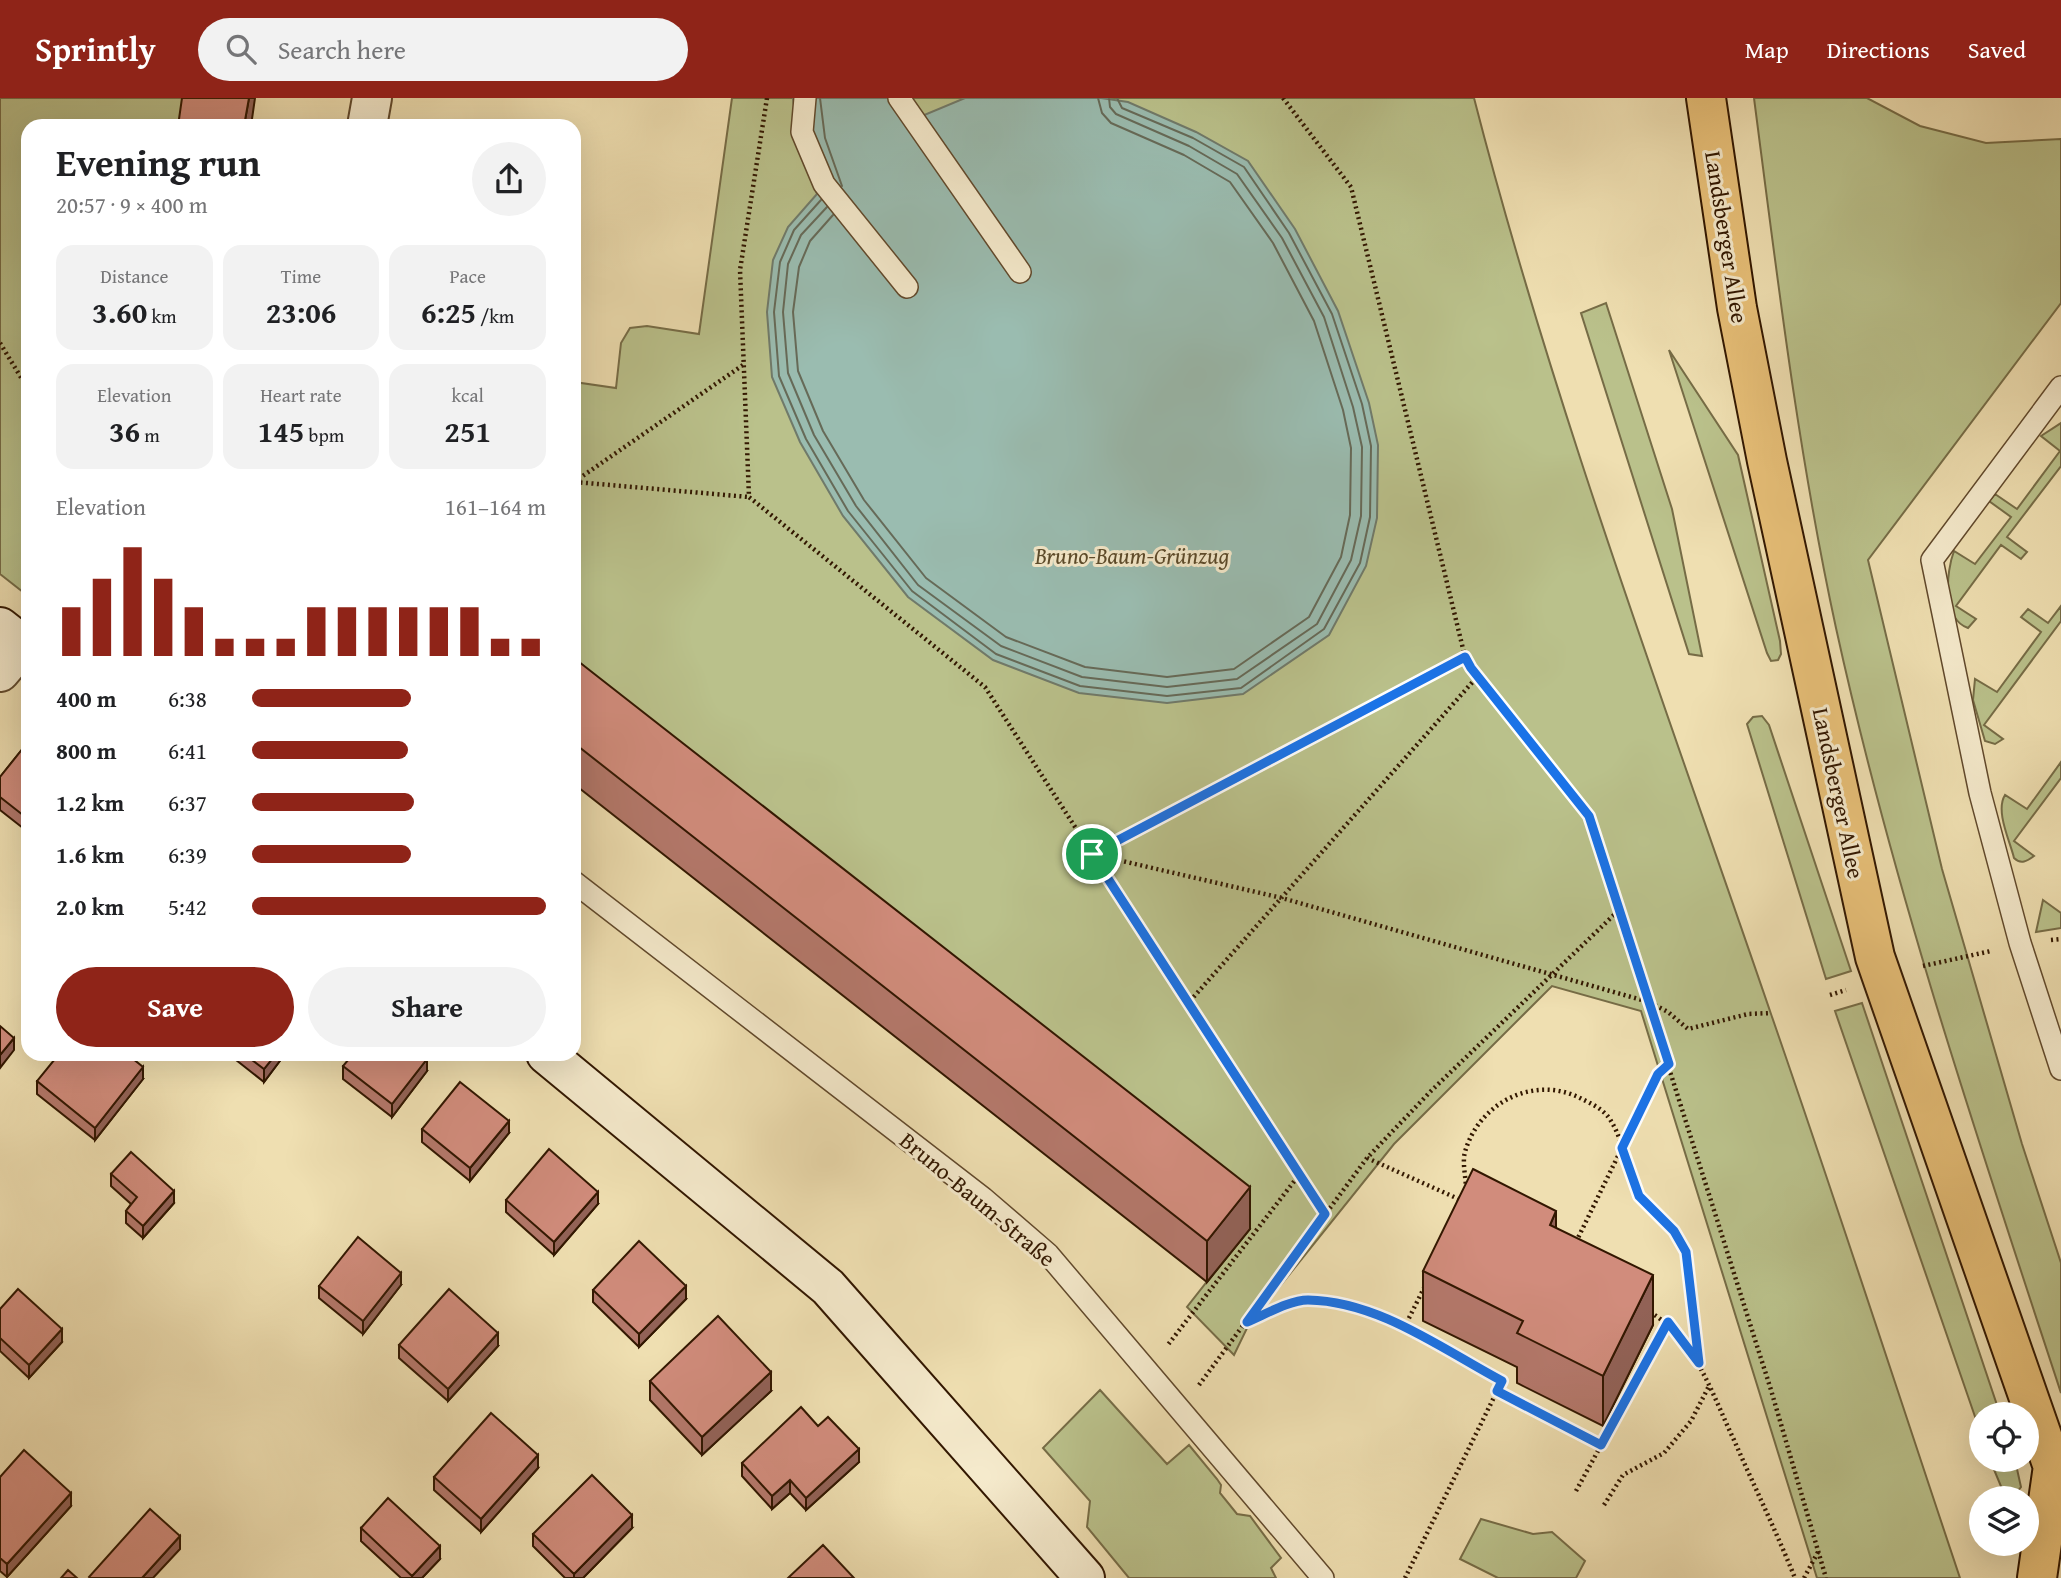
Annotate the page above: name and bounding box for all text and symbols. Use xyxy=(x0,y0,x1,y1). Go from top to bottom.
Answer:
search box xyxy=(198,18,688,81)
text: Sprintly xyxy=(35,25,156,73)
icon: search xyxy=(222,30,260,68)
text: Search here xyxy=(278,30,406,69)
text: Map xyxy=(1745,32,1789,67)
text: Directions xyxy=(1827,32,1930,67)
text: Saved xyxy=(1968,32,2026,67)
text: Evening run xyxy=(56,134,260,190)
button: share xyxy=(472,142,546,216)
street label: Landsberger Allee xyxy=(1697,149,1757,325)
text: 20:57 · 9 × 400 m xyxy=(56,188,208,221)
text: Distance xyxy=(100,262,168,290)
text: Time xyxy=(281,262,321,290)
text: Pace xyxy=(449,262,486,290)
text: 3.60 xyxy=(92,290,147,334)
text: 23:06 xyxy=(266,290,336,334)
text: 6:25 xyxy=(421,290,476,334)
text: km xyxy=(147,302,177,330)
text: /km xyxy=(476,302,514,330)
text: Elevation xyxy=(97,381,172,409)
text: Heart rate xyxy=(260,381,342,409)
text: kcal xyxy=(451,381,484,409)
text: 36 xyxy=(109,409,140,453)
text: 145 xyxy=(258,409,304,453)
text: 251 xyxy=(444,409,491,453)
text: m xyxy=(140,421,160,449)
text: bpm xyxy=(304,421,344,449)
text: Elevation xyxy=(56,490,146,523)
text: 161–164 m xyxy=(445,490,546,523)
park label: Bruno-Baum-Grünzug xyxy=(1034,539,1230,572)
text: 400 m xyxy=(56,682,117,715)
text: 6:38 xyxy=(168,682,207,715)
street label: Landsberger Allee xyxy=(1805,705,1873,881)
text: 800 m xyxy=(56,734,117,767)
text: 6:41 xyxy=(168,734,207,767)
text: 1.2 km xyxy=(56,786,124,819)
text: 6:37 xyxy=(168,786,207,819)
pin xyxy=(1062,824,1122,884)
icon: arrive xyxy=(1073,835,1111,873)
text: 1.6 km xyxy=(56,838,124,871)
text: 6:39 xyxy=(168,838,207,871)
text: 2.0 km xyxy=(56,890,124,923)
text: 5:42 xyxy=(168,890,207,923)
button: Save xyxy=(56,967,294,1047)
button: Share xyxy=(308,967,546,1047)
street label: Bruno-Baum-Straße xyxy=(893,1124,1063,1274)
map controls xyxy=(1969,1402,2039,1556)
button: locate xyxy=(1969,1402,2039,1472)
button: layers xyxy=(1969,1486,2039,1556)

